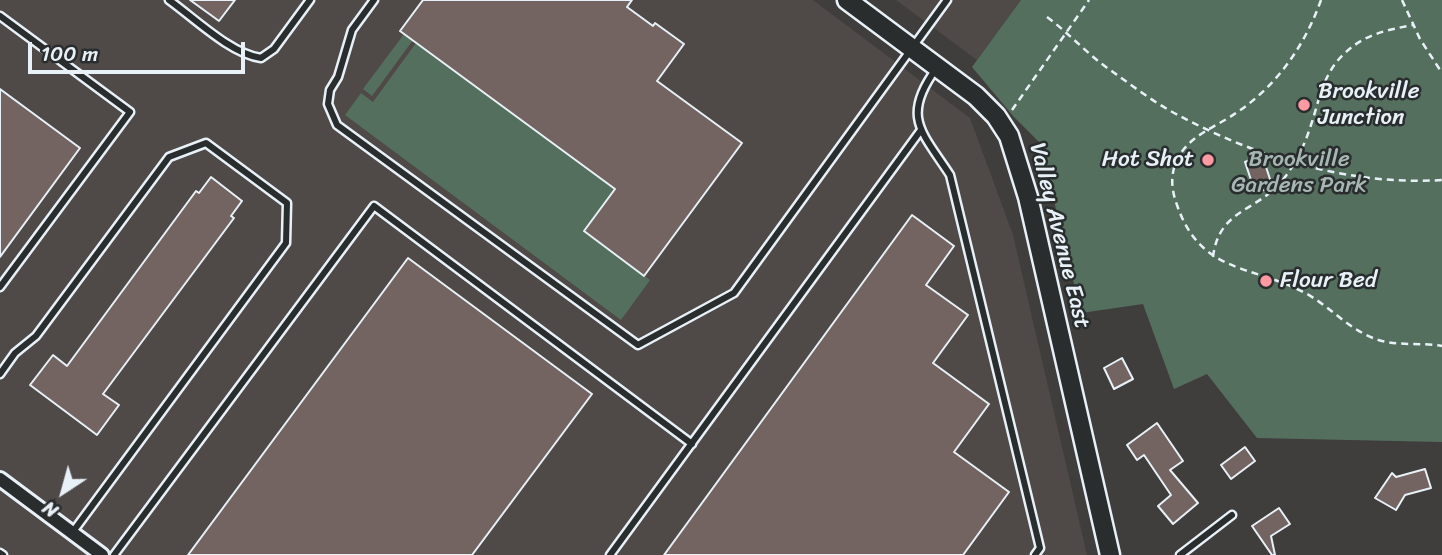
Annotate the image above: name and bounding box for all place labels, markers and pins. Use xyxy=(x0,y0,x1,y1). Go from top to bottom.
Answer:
place label: Brookville Junction xyxy=(1318,78,1419,132)
marker: Brookville Junction xyxy=(1296,97,1312,113)
place label: Hot Shot xyxy=(1102,146,1194,174)
marker: Hot Shot xyxy=(1200,152,1216,168)
place label: Flour Bed xyxy=(1280,267,1377,295)
marker: Flour Bed xyxy=(1258,273,1274,289)

